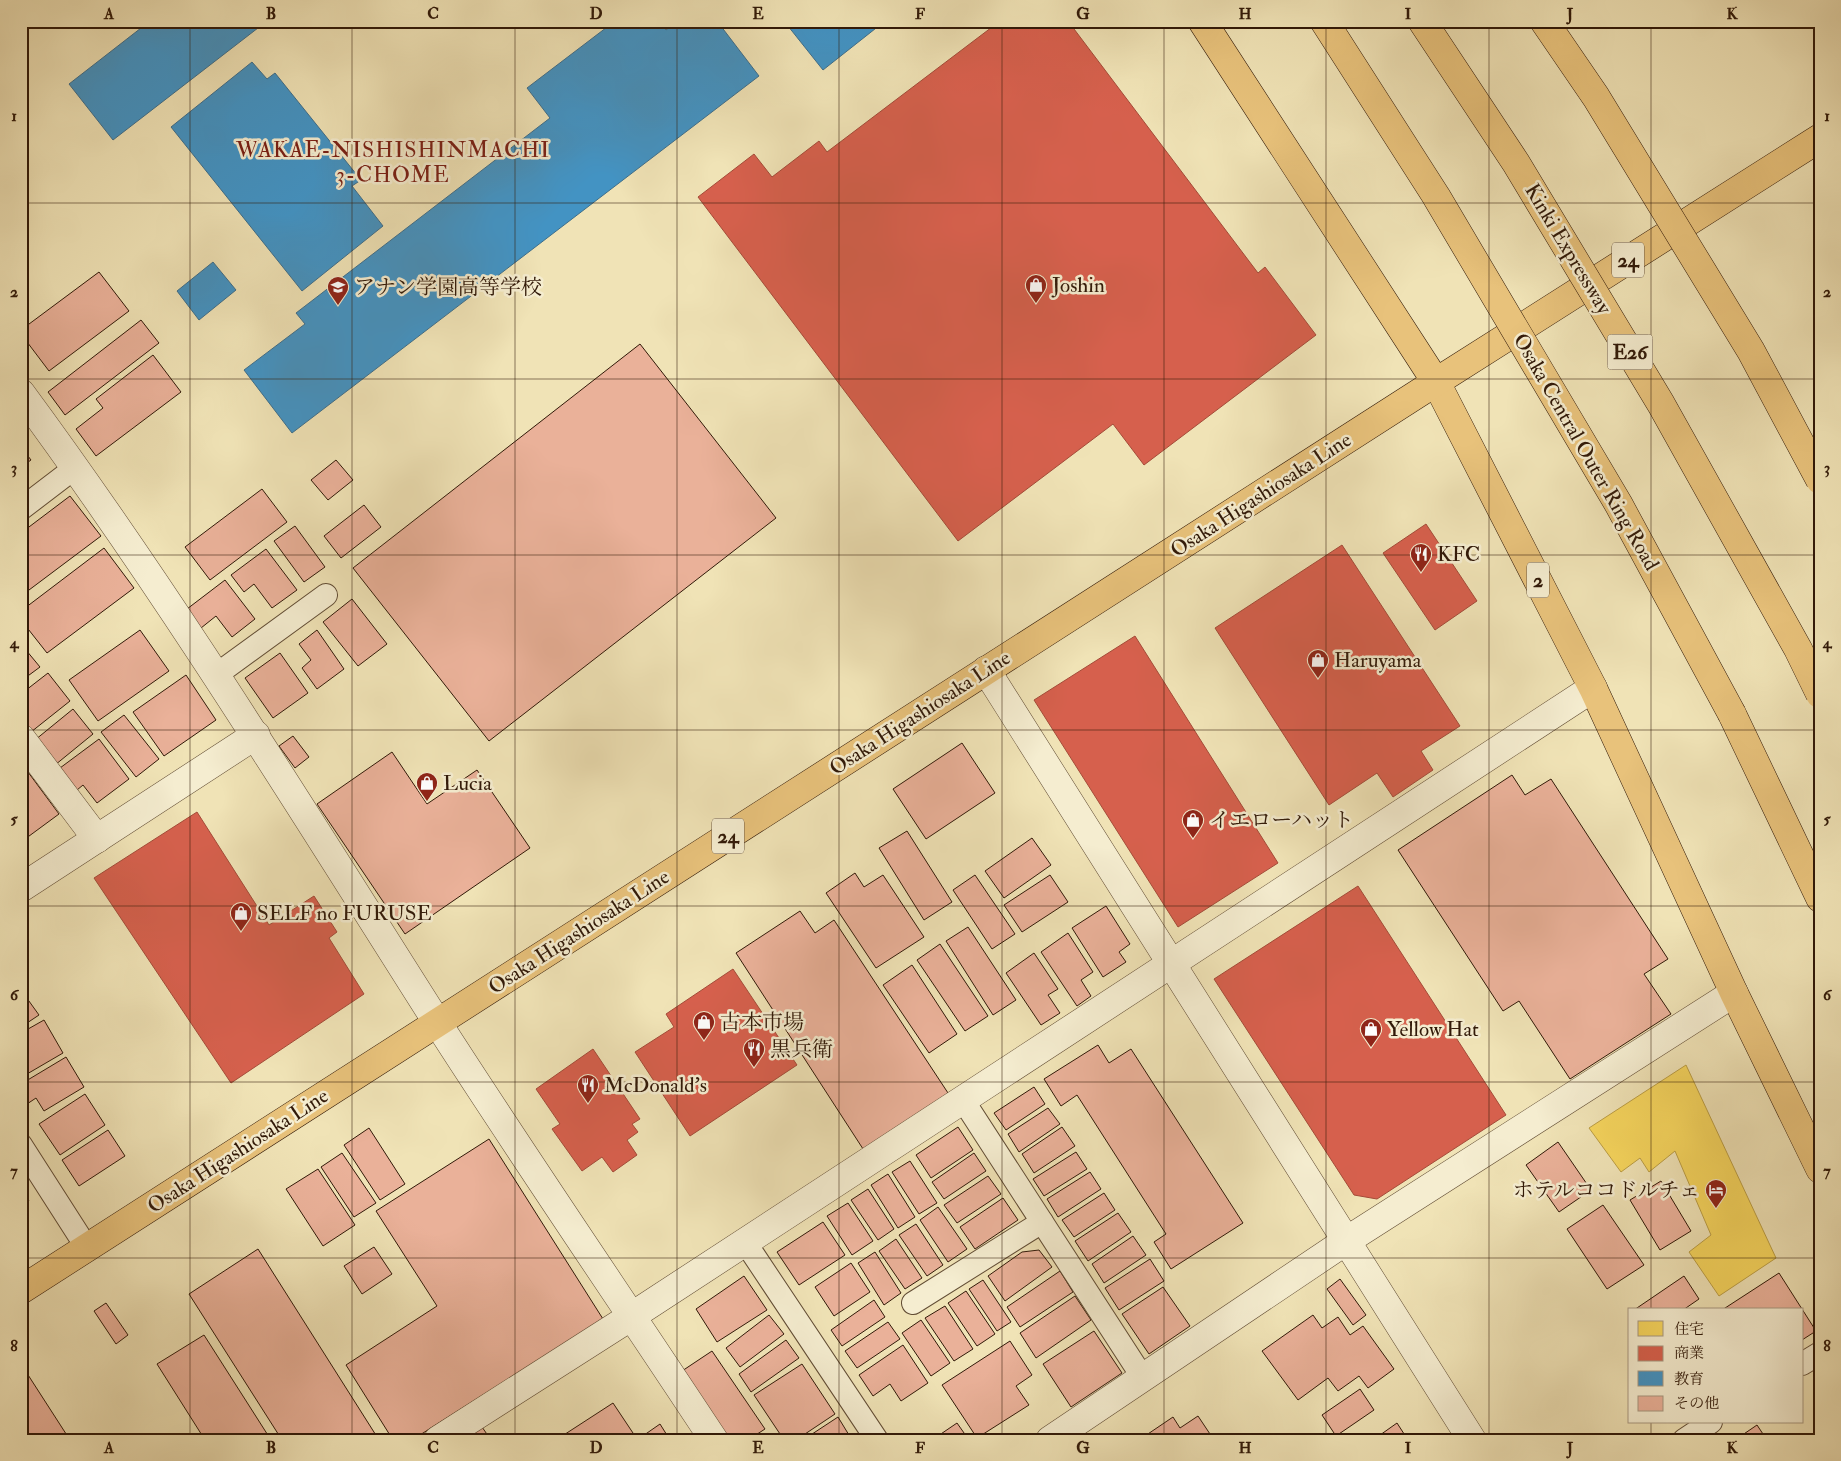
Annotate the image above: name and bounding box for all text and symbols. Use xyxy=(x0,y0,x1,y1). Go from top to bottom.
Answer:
text: A xyxy=(103,4,115,24)
text: B xyxy=(266,4,276,24)
text: C xyxy=(427,4,439,24)
text: D xyxy=(589,4,603,24)
text: E xyxy=(752,4,764,24)
text: F xyxy=(915,4,925,24)
text: G xyxy=(1076,4,1090,24)
text: H xyxy=(1238,4,1252,24)
text: I xyxy=(1405,4,1412,24)
text: J xyxy=(1566,4,1574,25)
text: K xyxy=(1726,4,1738,24)
text: 1 xyxy=(11,106,17,126)
text: 1 xyxy=(1824,106,1830,126)
district label: WAKAE-NISHISHINMACHI 3-CHOME xyxy=(235,136,550,189)
street label: Kinki Expressway xyxy=(1518,179,1618,320)
road number: 24 xyxy=(1612,242,1644,278)
place label: Joshin xyxy=(1051,272,1105,299)
shop icon: Joshin xyxy=(1024,273,1048,304)
place label: アナン学園高等学校 xyxy=(354,274,542,301)
school or university icon: アナン学園高等学校 xyxy=(326,275,350,306)
text: 2 xyxy=(10,282,18,302)
text: 2 xyxy=(1823,282,1831,302)
street label: Osaka Central Outer Ring Road xyxy=(1507,329,1665,576)
road number: E26 xyxy=(1608,334,1652,370)
street label: Osaka Higashiosaka Line xyxy=(1165,426,1357,564)
text: 3 xyxy=(11,458,17,478)
text: 3 xyxy=(1824,458,1830,478)
place label: KFC xyxy=(1437,541,1480,568)
restaurant icon: KFC xyxy=(1409,542,1433,573)
road number: 2 xyxy=(1527,562,1549,598)
text: 4 xyxy=(9,633,20,653)
text: 4 xyxy=(1822,633,1833,653)
street label: Osaka Higashiosaka Line xyxy=(824,644,1016,782)
place label: Haruyama xyxy=(1334,647,1422,674)
shop icon: Haruyama xyxy=(1306,648,1330,679)
place label: Lucia xyxy=(443,770,492,797)
shop icon: Lucia xyxy=(415,771,439,802)
place label: イエローハット xyxy=(1209,807,1354,834)
shop icon: イエローハット xyxy=(1181,808,1205,839)
text: 5 xyxy=(10,809,18,829)
text: 5 xyxy=(1823,809,1831,829)
road number: 24 xyxy=(712,818,744,854)
street label: Osaka Higashiosaka Line xyxy=(483,863,675,1001)
place label: SELF no FURUSE xyxy=(257,900,432,927)
shop icon: SELF no FURUSE xyxy=(229,901,253,932)
text: 6 xyxy=(10,985,20,1005)
text: 6 xyxy=(1823,985,1833,1005)
place label: 古本市場 xyxy=(720,1009,804,1036)
shop icon: 古本市場 xyxy=(692,1010,716,1041)
place label: Yellow Hat xyxy=(1387,1016,1479,1043)
shop icon: Yellow Hat xyxy=(1359,1017,1383,1048)
place label: 黒兵衛 xyxy=(770,1036,833,1063)
restaurant icon: 黒兵衛 xyxy=(742,1037,766,1068)
place label: McDonald's xyxy=(604,1072,707,1099)
restaurant icon: McDonald's xyxy=(576,1073,600,1104)
street label: Osaka Higashiosaka Line xyxy=(142,1082,334,1220)
text: 7 xyxy=(10,1161,18,1181)
text: 7 xyxy=(1823,1161,1831,1181)
place label: ホテルココドルチェ xyxy=(1513,1177,1700,1204)
hotel icon: ホテルココドルチェ xyxy=(1704,1178,1728,1209)
legend xyxy=(1628,1308,1804,1424)
text: 住宅 xyxy=(1674,1320,1704,1339)
text: 8 xyxy=(10,1336,18,1356)
text: 8 xyxy=(1823,1336,1831,1356)
text: 商業 xyxy=(1674,1344,1704,1363)
text: 教育 xyxy=(1674,1370,1704,1389)
text: その他 xyxy=(1674,1394,1719,1413)
text: A xyxy=(103,1438,115,1458)
text: B xyxy=(266,1438,276,1458)
text: C xyxy=(427,1438,439,1458)
text: D xyxy=(589,1438,603,1458)
text: E xyxy=(752,1438,764,1458)
text: F xyxy=(915,1438,925,1458)
text: G xyxy=(1076,1438,1090,1458)
text: H xyxy=(1238,1438,1252,1458)
text: I xyxy=(1405,1438,1412,1458)
text: J xyxy=(1566,1438,1574,1459)
text: K xyxy=(1726,1438,1738,1458)

